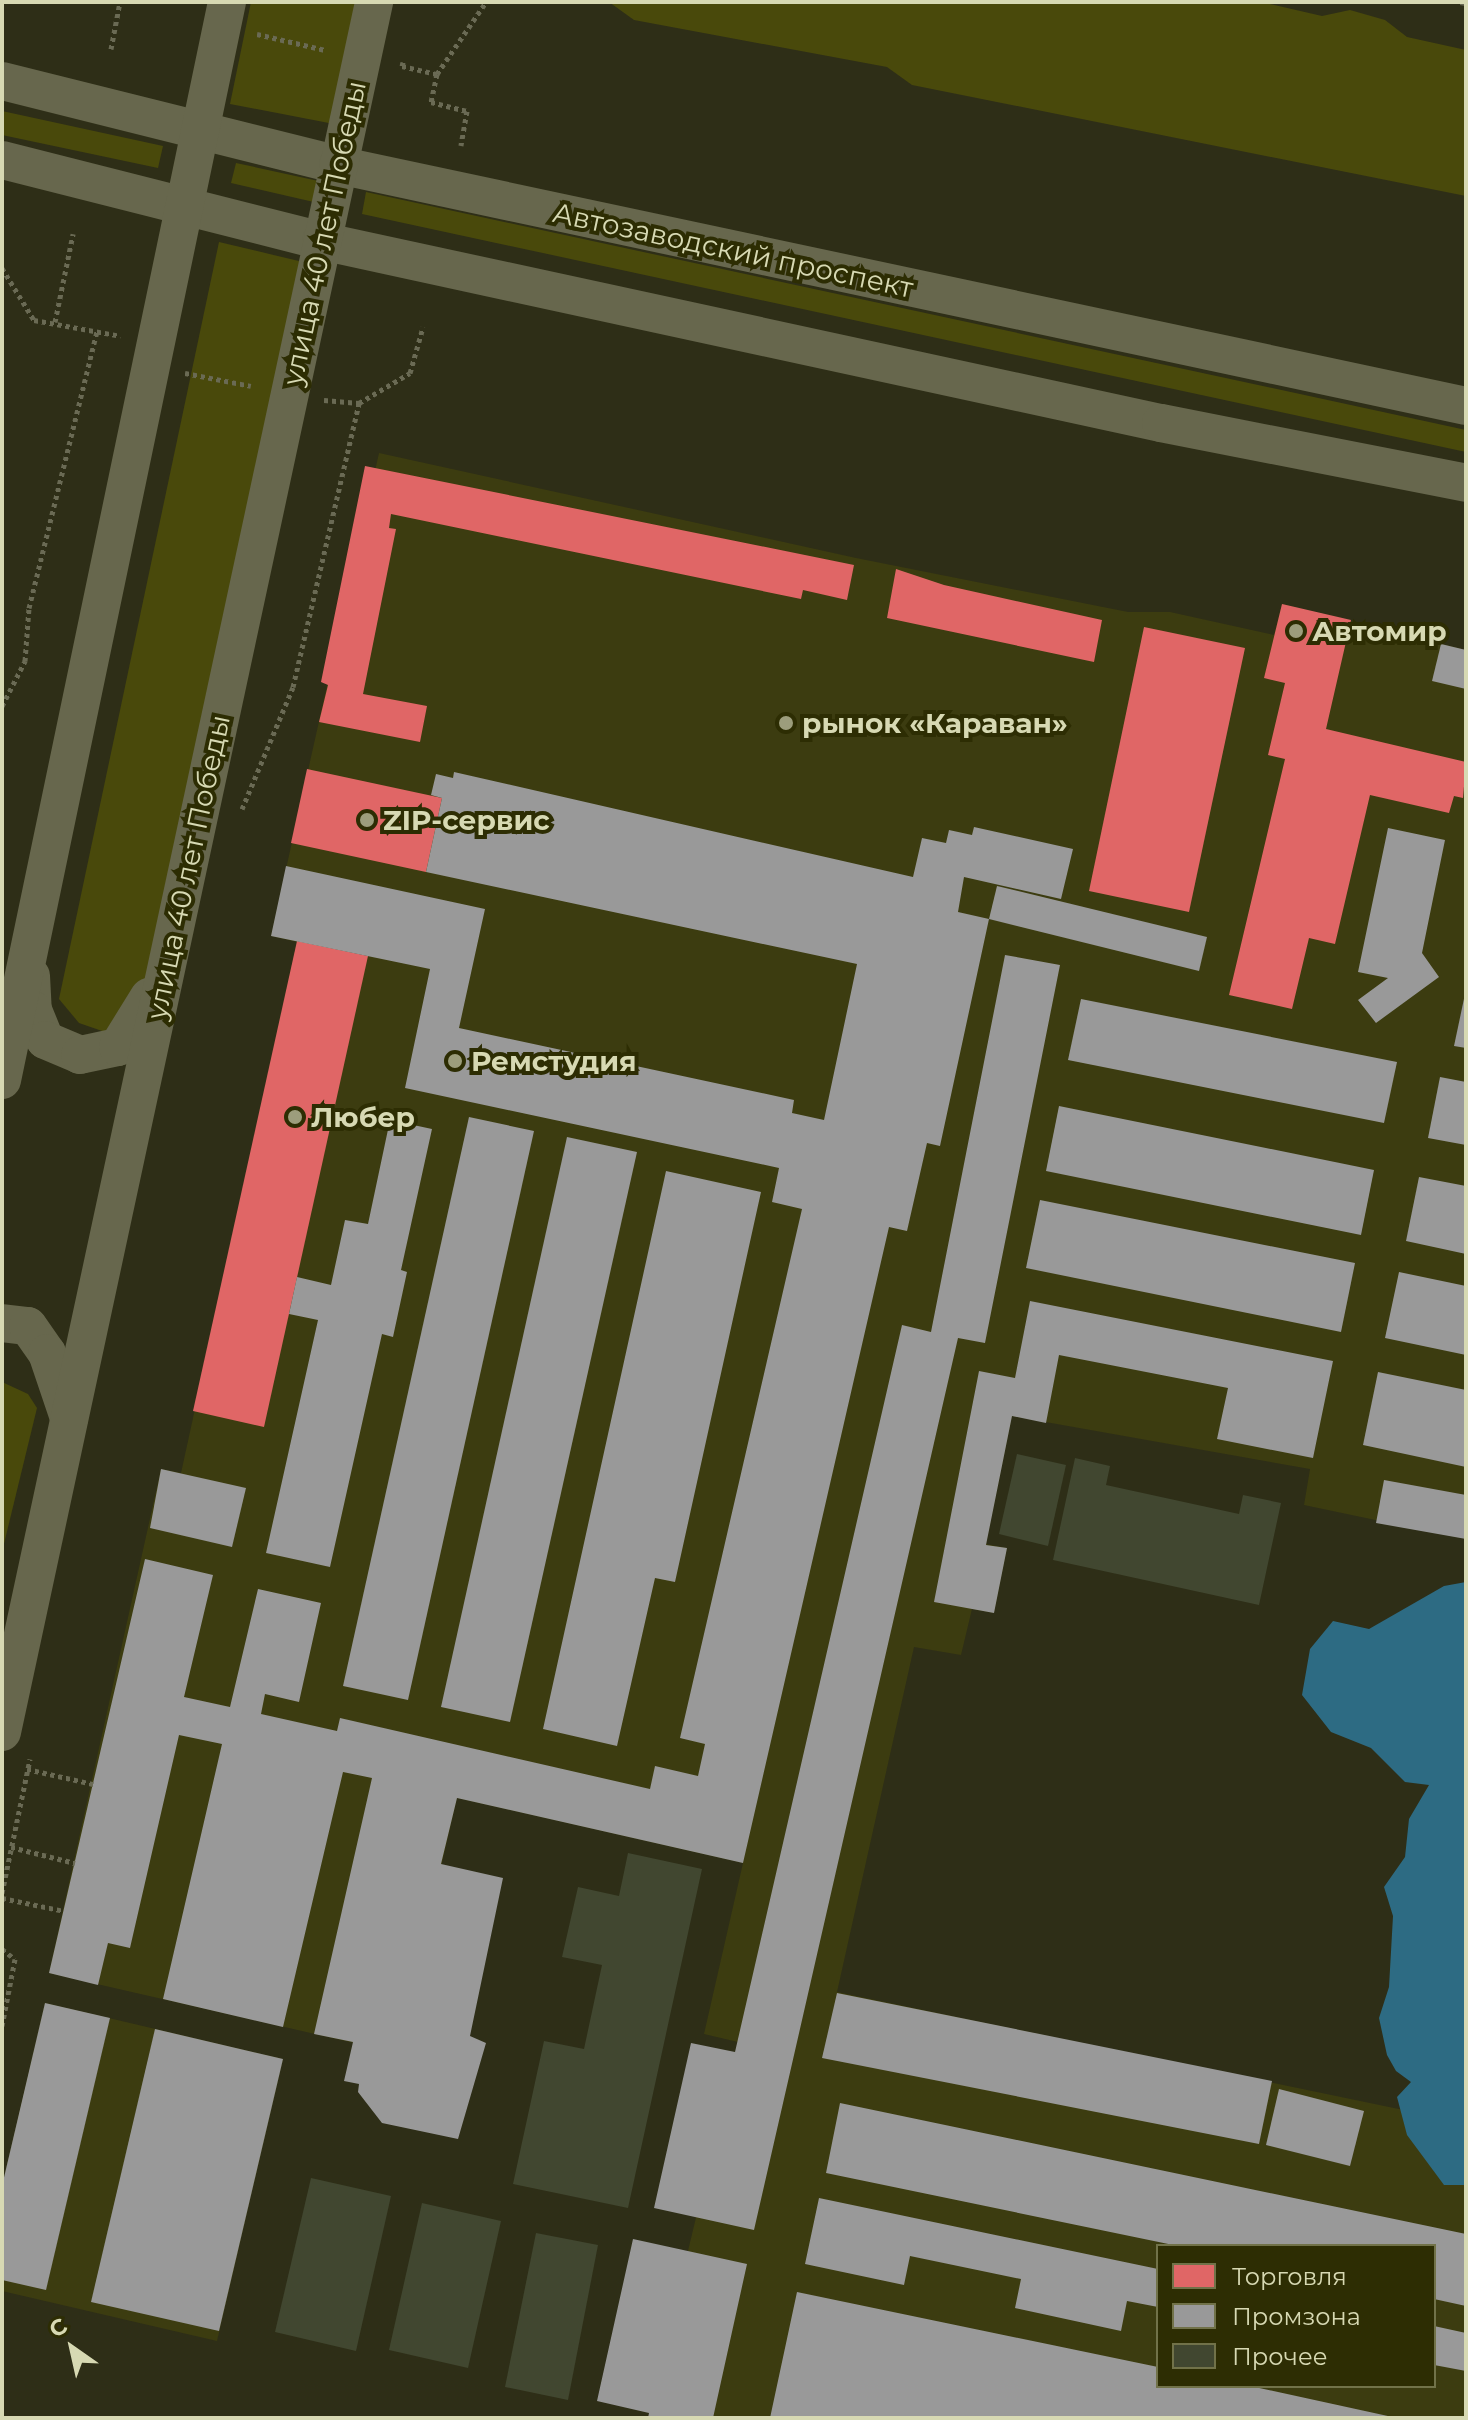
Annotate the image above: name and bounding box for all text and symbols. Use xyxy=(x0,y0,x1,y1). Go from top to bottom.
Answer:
street label: улица 40 лет Победы xyxy=(275,78,373,388)
street label: Автозаводский проспект xyxy=(550,195,916,305)
place label: Автомир xyxy=(1312,614,1447,648)
marker: Автомир xyxy=(1287,622,1305,640)
place label: рынок «Караван» xyxy=(802,706,1068,740)
street label: улица 40 лет Победы xyxy=(139,712,237,1022)
marker: рынок «Караван» xyxy=(777,714,795,732)
place label: ZIP-сервис xyxy=(383,803,550,837)
marker: ZIP-сервис xyxy=(358,811,376,829)
place label: Ремстудия xyxy=(471,1044,637,1078)
marker: Ремстудия xyxy=(446,1052,464,1070)
place label: Любер xyxy=(311,1100,415,1134)
marker: Любер xyxy=(286,1108,304,1126)
legend xyxy=(1156,2244,1436,2388)
text: Торговля xyxy=(1232,2262,1347,2291)
text: Промзона xyxy=(1232,2302,1361,2331)
north arrow xyxy=(32,2308,112,2388)
text: С xyxy=(44,2312,72,2343)
text: Прочее xyxy=(1232,2342,1328,2371)

